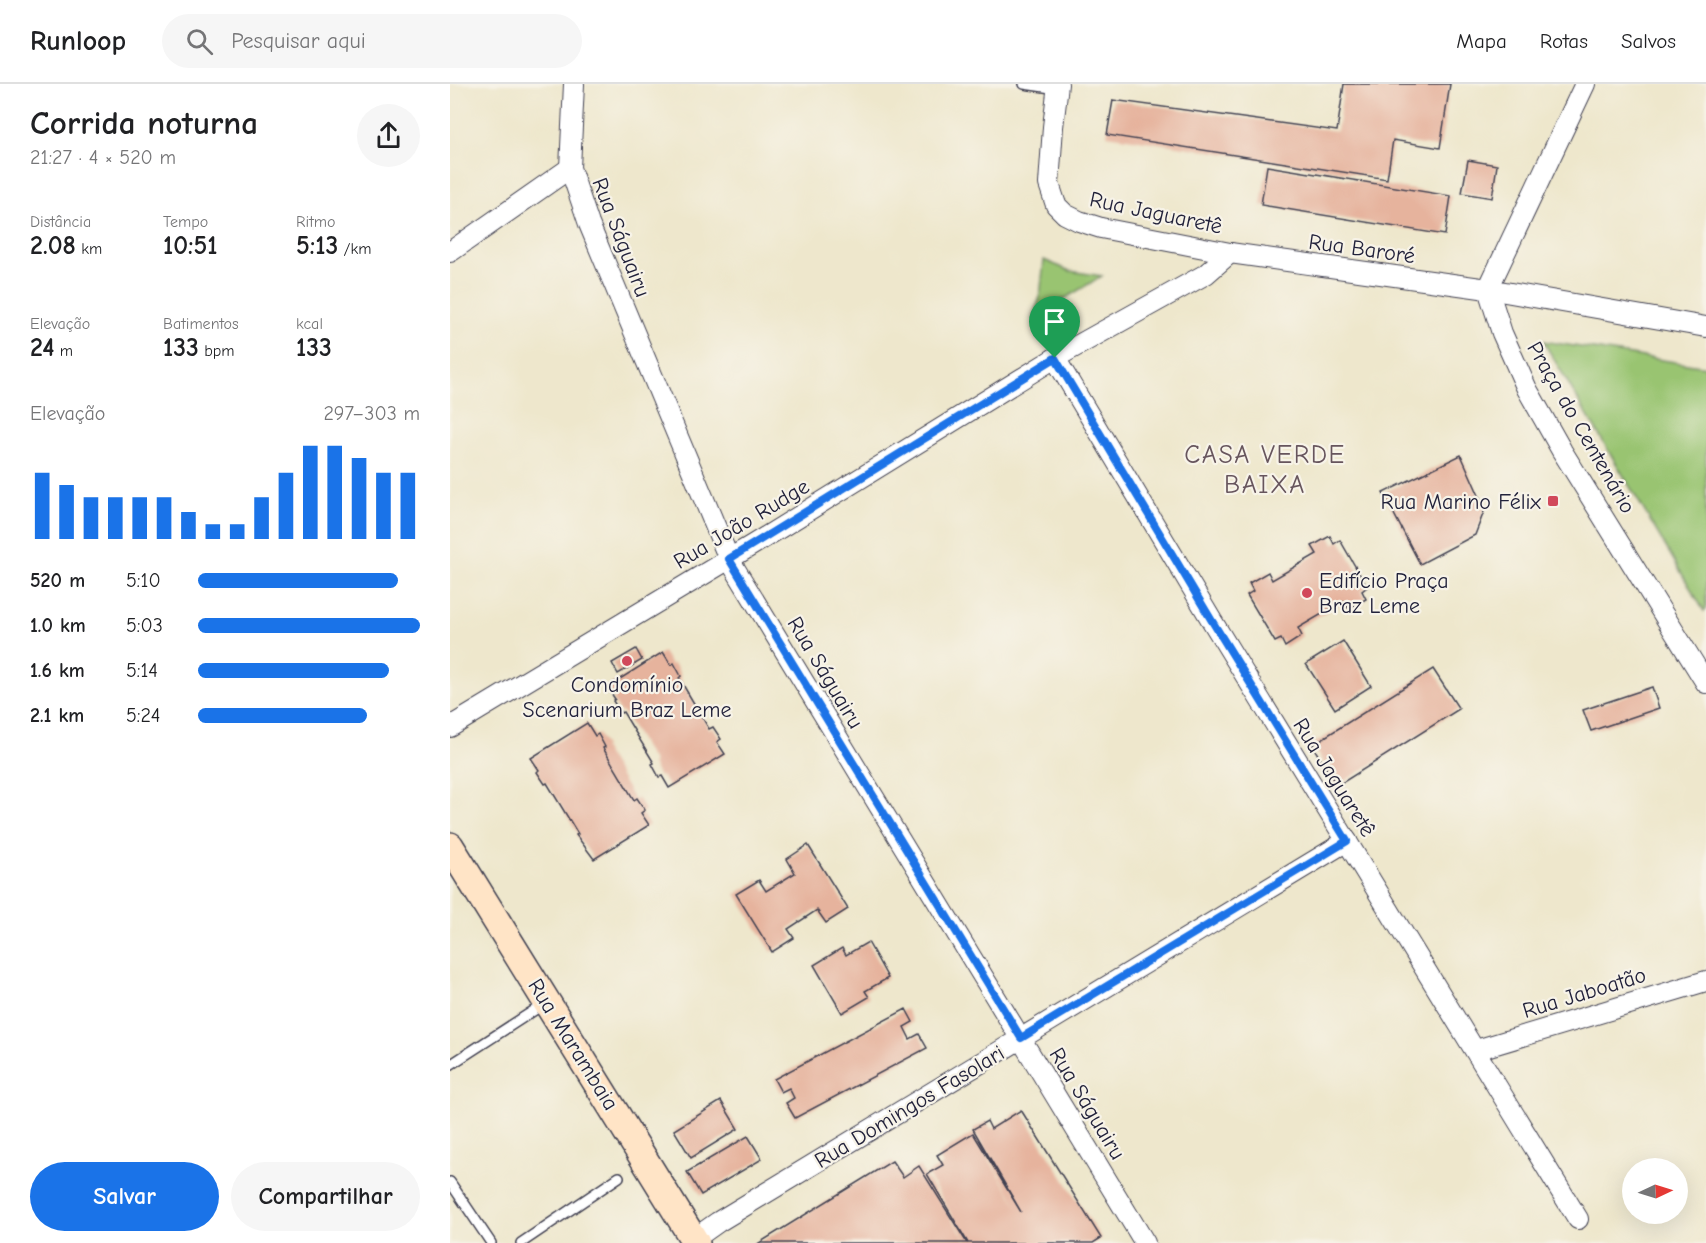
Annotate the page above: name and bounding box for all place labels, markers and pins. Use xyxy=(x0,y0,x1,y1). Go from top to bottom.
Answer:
pin xyxy=(1029,296,1080,358)
place label: Rua Marino Félix xyxy=(1381,489,1542,515)
marker: Rua Marino Félix xyxy=(1546,494,1560,508)
place label: Edifício Praça Braz Leme xyxy=(1319,568,1449,619)
marker: Edifício Praça Braz Leme xyxy=(1300,586,1314,600)
marker: Condomínio Scenarium Braz Leme xyxy=(620,654,634,668)
place label: Condomínio Scenarium Braz Leme xyxy=(523,672,731,723)

